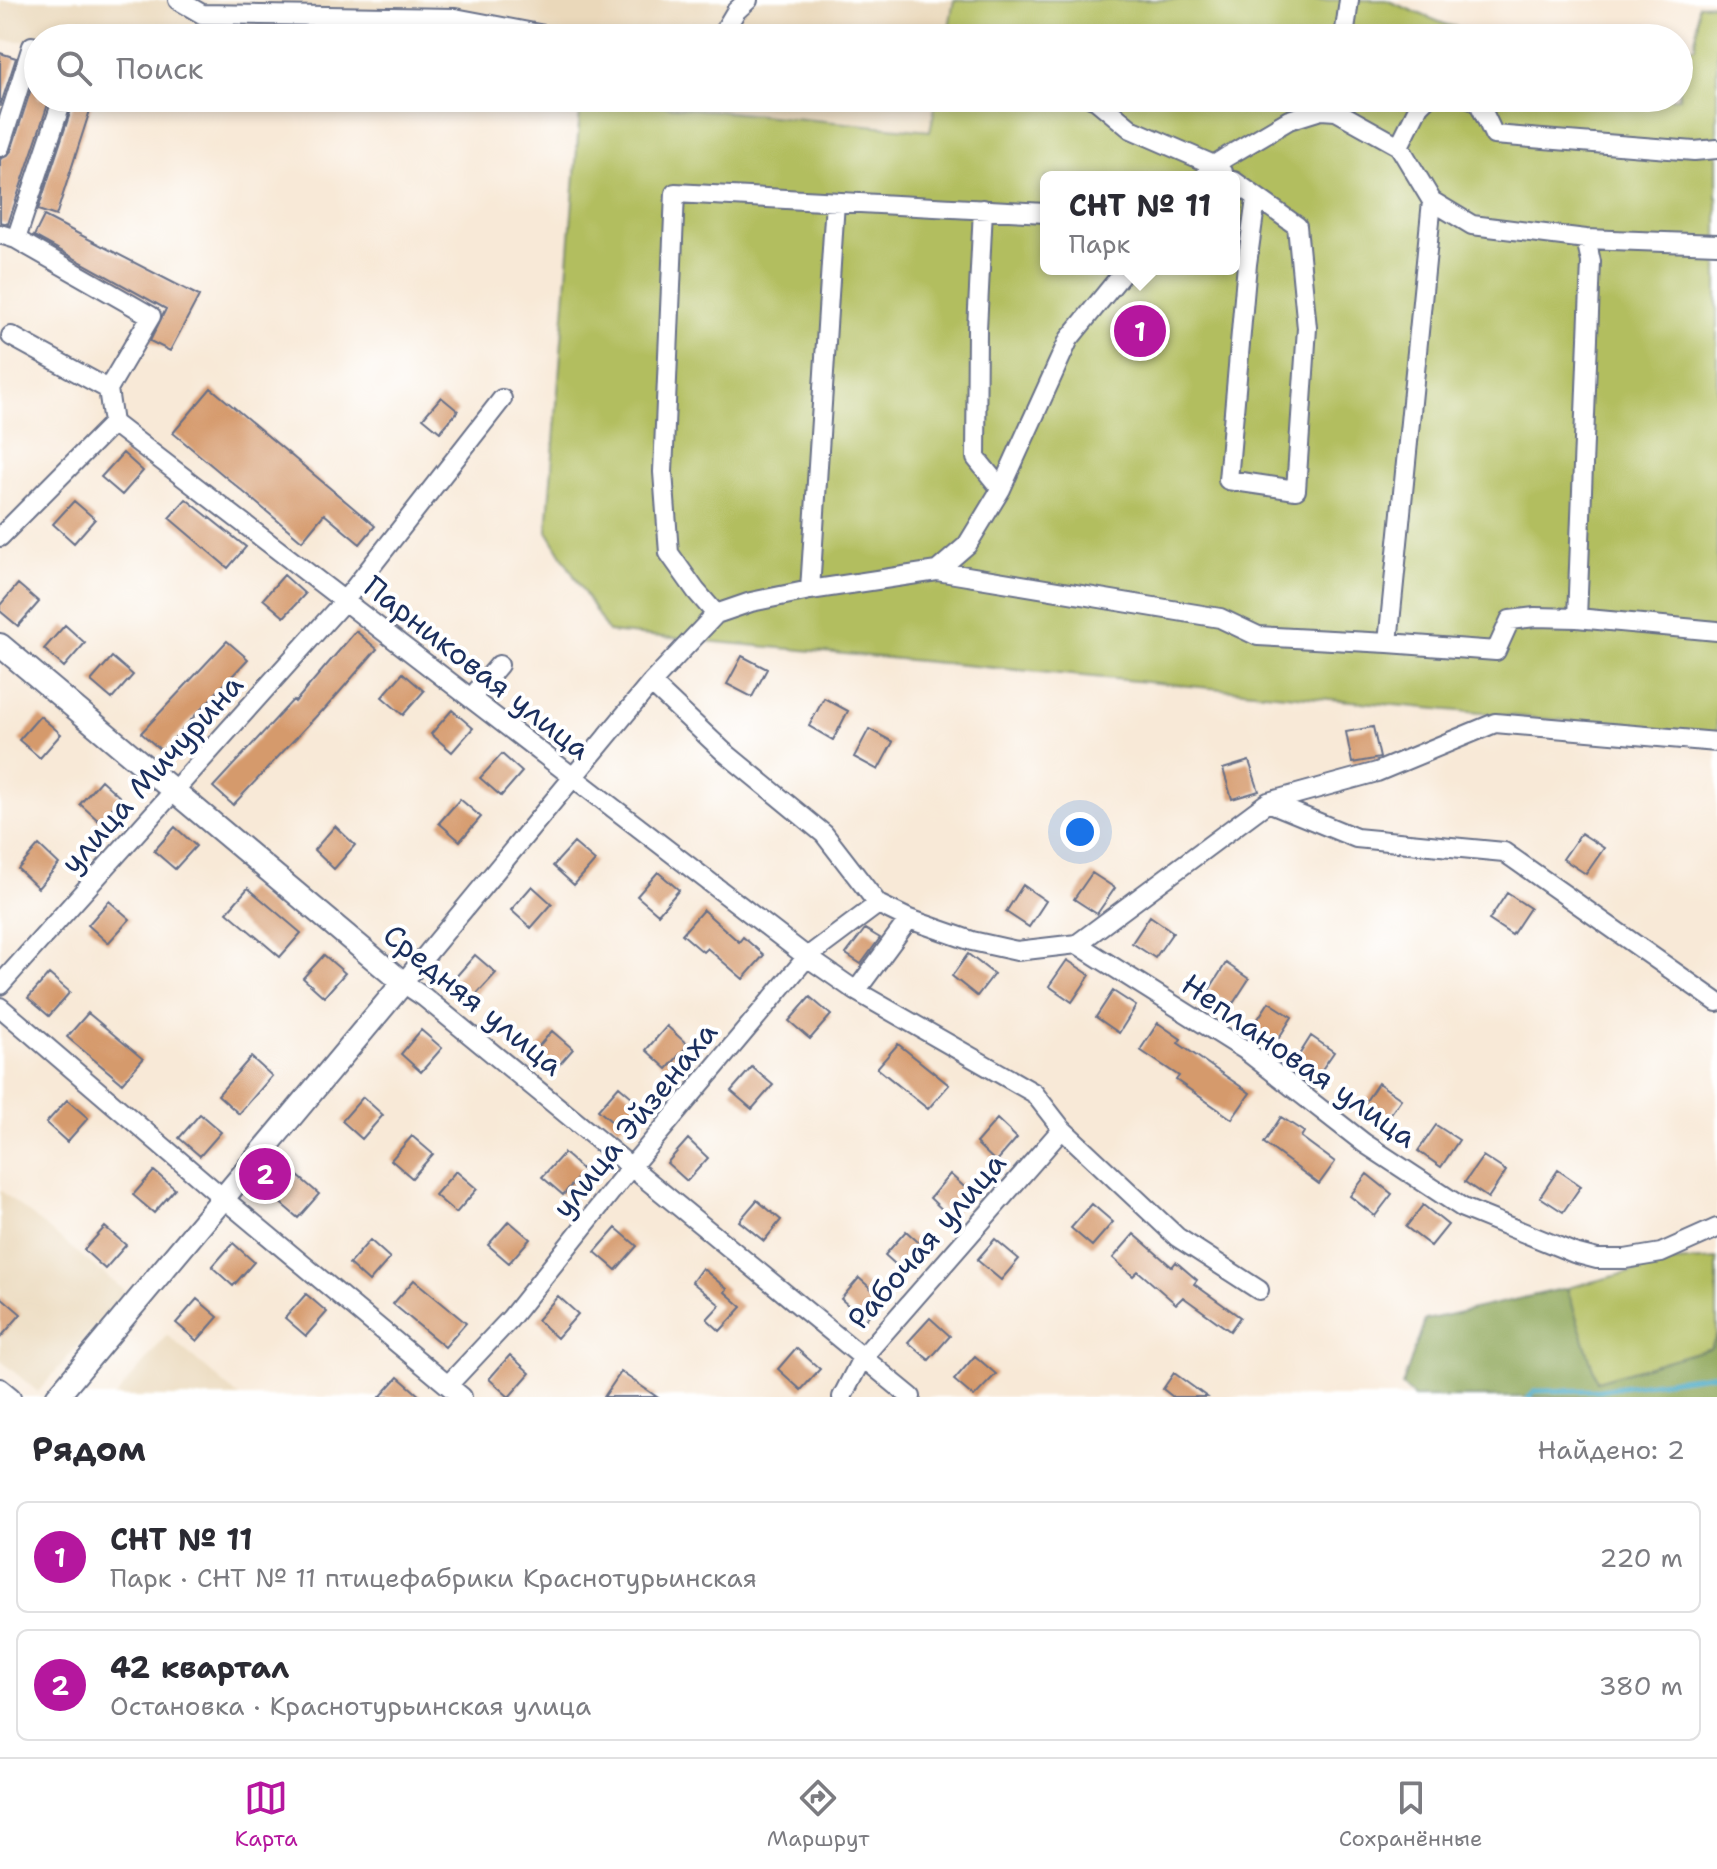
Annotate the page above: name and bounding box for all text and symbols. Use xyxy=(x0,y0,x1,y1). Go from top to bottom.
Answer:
search box xyxy=(24,24,1693,112)
icon: search xyxy=(52,46,96,90)
text: Поиск xyxy=(116,48,204,89)
popup xyxy=(1040,171,1240,275)
text: СНТ № 11 xyxy=(1069,185,1211,226)
text: Парк xyxy=(1069,226,1130,261)
pin: 1 xyxy=(1114,301,1166,361)
street label: Парниковая улица xyxy=(355,566,600,769)
street label: улица Мичурина xyxy=(51,665,252,882)
your location xyxy=(1060,812,1100,852)
street label: Средняя улица xyxy=(375,914,572,1085)
street label: Неплановая улица xyxy=(1173,964,1425,1157)
street label: улица Эйзенаха xyxy=(543,1013,727,1226)
street label: Рабочая улица xyxy=(838,1143,1015,1338)
pin: 2 xyxy=(239,1144,291,1204)
text: Рядом xyxy=(32,1426,146,1472)
text: Найдено: 2 xyxy=(1538,1432,1685,1467)
text: СНТ № 11 xyxy=(110,1519,253,1560)
text: 1 xyxy=(54,1540,66,1575)
text: 220 m xyxy=(1599,1540,1683,1575)
text: Парк · СНТ № 11 птицефабрики Краснотурьинская xyxy=(110,1560,757,1595)
text: 42 квартал xyxy=(110,1647,289,1688)
text: 2 xyxy=(51,1668,69,1703)
text: 380 m xyxy=(1598,1668,1683,1703)
text: Остановка · Краснотурьинская улица xyxy=(110,1688,591,1723)
tab: Карта xyxy=(235,1776,298,1853)
tab: Маршрут xyxy=(767,1776,869,1853)
tab: Сохранённые xyxy=(1339,1776,1482,1853)

